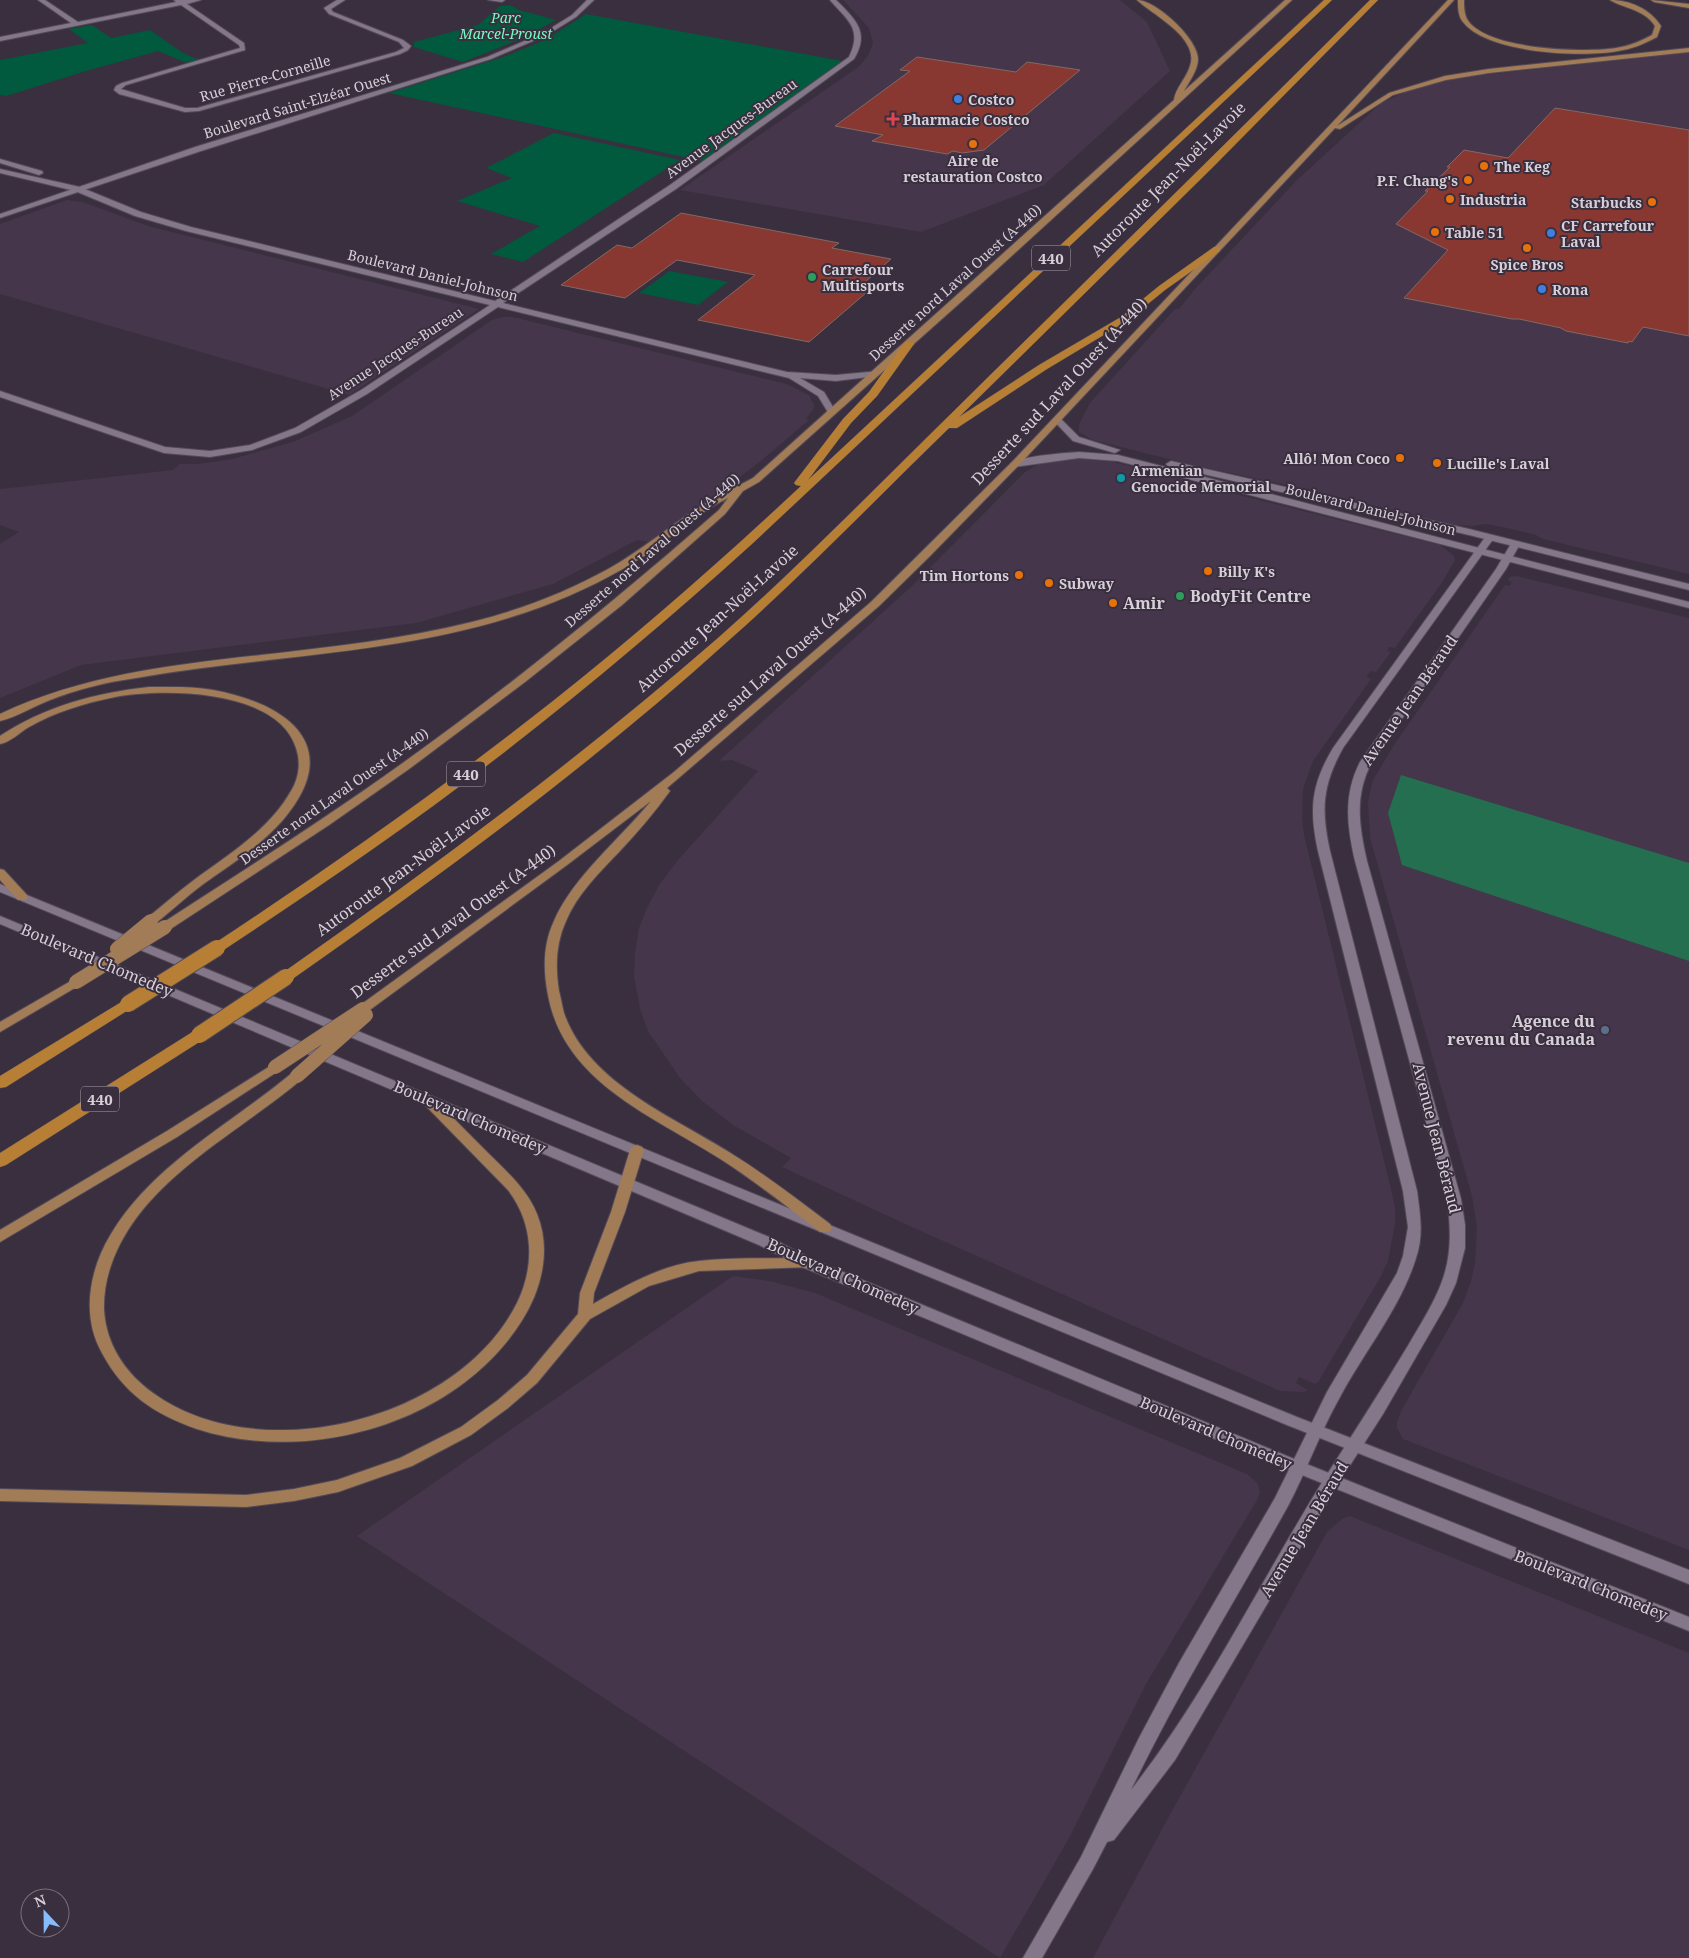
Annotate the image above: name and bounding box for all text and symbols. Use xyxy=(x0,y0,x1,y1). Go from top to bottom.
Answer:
park label: Parc Marcel-Proust xyxy=(459,8,553,43)
street label: Rue Pierre-Corneille xyxy=(197,50,333,106)
street label: Boulevard Saint-Elzéar Ouest xyxy=(201,67,393,143)
street label: Avenue Jacques-Bureau xyxy=(662,74,801,182)
place label: Costco xyxy=(968,90,1014,109)
marker: Costco xyxy=(952,93,964,105)
street label: Autoroute Jean-Noël-Lavoie xyxy=(1086,97,1250,261)
place label: Pharmacie Costco xyxy=(903,110,1030,129)
marker: Pharmacie Costco xyxy=(887,113,899,125)
marker: Aire de restauration Costco xyxy=(967,138,979,150)
place label: Aire de restauration Costco xyxy=(903,151,1043,186)
place label: The Keg xyxy=(1494,157,1550,176)
marker: The Keg xyxy=(1478,160,1490,172)
place label: P.F. Chang's xyxy=(1377,171,1458,190)
marker: P.F. Chang's xyxy=(1462,174,1474,186)
place label: Industria xyxy=(1460,190,1526,209)
marker: Industria xyxy=(1444,193,1456,205)
place label: Starbucks xyxy=(1571,193,1642,212)
marker: Starbucks xyxy=(1646,196,1658,208)
street label: Desserte nord Laval Ouest (A-440) xyxy=(865,199,1045,365)
place label: CF Carrefour Laval xyxy=(1561,216,1655,251)
place label: Table 51 xyxy=(1445,223,1504,242)
marker: Table 51 xyxy=(1429,226,1441,238)
marker: CF Carrefour Laval xyxy=(1545,227,1557,239)
marker: Spice Bros xyxy=(1521,242,1533,254)
street label: Boulevard Daniel-Johnson xyxy=(346,245,520,305)
road number: 440 xyxy=(1032,246,1070,270)
place label: Spice Bros xyxy=(1490,255,1564,274)
place label: Carrefour Multisports xyxy=(822,260,905,295)
marker: Carrefour Multisports xyxy=(806,271,818,283)
place label: Rona xyxy=(1552,280,1588,299)
marker: Rona xyxy=(1536,283,1548,295)
street label: Desserte sud Laval Ouest (A-440) xyxy=(966,293,1152,489)
street label: Avenue Jacques-Bureau xyxy=(324,302,467,404)
place label: Allô! Mon Coco xyxy=(1283,449,1390,468)
marker: Allô! Mon Coco xyxy=(1394,452,1406,464)
place label: Lucille's Laval xyxy=(1447,454,1550,473)
marker: Lucille's Laval xyxy=(1431,457,1443,469)
place label: Armenian Genocide Memorial xyxy=(1131,461,1270,496)
street label: Desserte nord Laval Ouest (A-440) xyxy=(560,469,744,631)
marker: Armenian Genocide Memorial xyxy=(1115,472,1127,484)
street label: Boulevard Daniel-Johnson xyxy=(1284,479,1458,539)
street label: Autoroute Jean-Noël-Lavoie xyxy=(631,539,803,697)
place label: Billy K's xyxy=(1218,562,1275,581)
marker: Billy K's xyxy=(1202,565,1214,577)
place label: Tim Hortons xyxy=(920,566,1009,585)
marker: Tim Hortons xyxy=(1013,569,1025,581)
place label: Subway xyxy=(1059,574,1115,593)
marker: Subway xyxy=(1043,577,1055,589)
street label: Desserte sud Laval Ouest (A-440) xyxy=(669,581,871,761)
place label: BodyFit Centre xyxy=(1190,585,1311,607)
marker: BodyFit Centre xyxy=(1174,590,1186,602)
place label: Amir xyxy=(1123,592,1165,614)
marker: Amir xyxy=(1107,597,1119,609)
street label: Avenue Jean Béraud xyxy=(1356,630,1462,770)
street label: Desserte nord Laval Ouest (A-440) xyxy=(236,723,432,869)
road number: 440 xyxy=(447,762,485,786)
street label: Autoroute Jean-Noël-Lavoie xyxy=(311,799,495,941)
street label: Desserte sud Laval Ouest (A-440) xyxy=(346,839,560,1003)
street label: Boulevard Chomedey xyxy=(17,918,177,1002)
place label: Agence du revenu du Canada xyxy=(1447,1010,1595,1050)
marker: Agence du revenu du Canada xyxy=(1599,1024,1611,1036)
street label: Avenue Jean Béraud xyxy=(1408,1060,1466,1216)
street label: Boulevard Chomedey xyxy=(390,1075,550,1159)
road number: 440 xyxy=(81,1086,119,1112)
street label: Boulevard Chomedey xyxy=(764,1233,923,1320)
street label: Boulevard Chomedey xyxy=(1136,1391,1296,1475)
street label: Avenue Jean Béraud xyxy=(1255,1457,1353,1601)
street label: Boulevard Chomedey xyxy=(1511,1544,1672,1626)
north arrow xyxy=(20,1888,70,1938)
text: N xyxy=(31,1890,49,1911)

